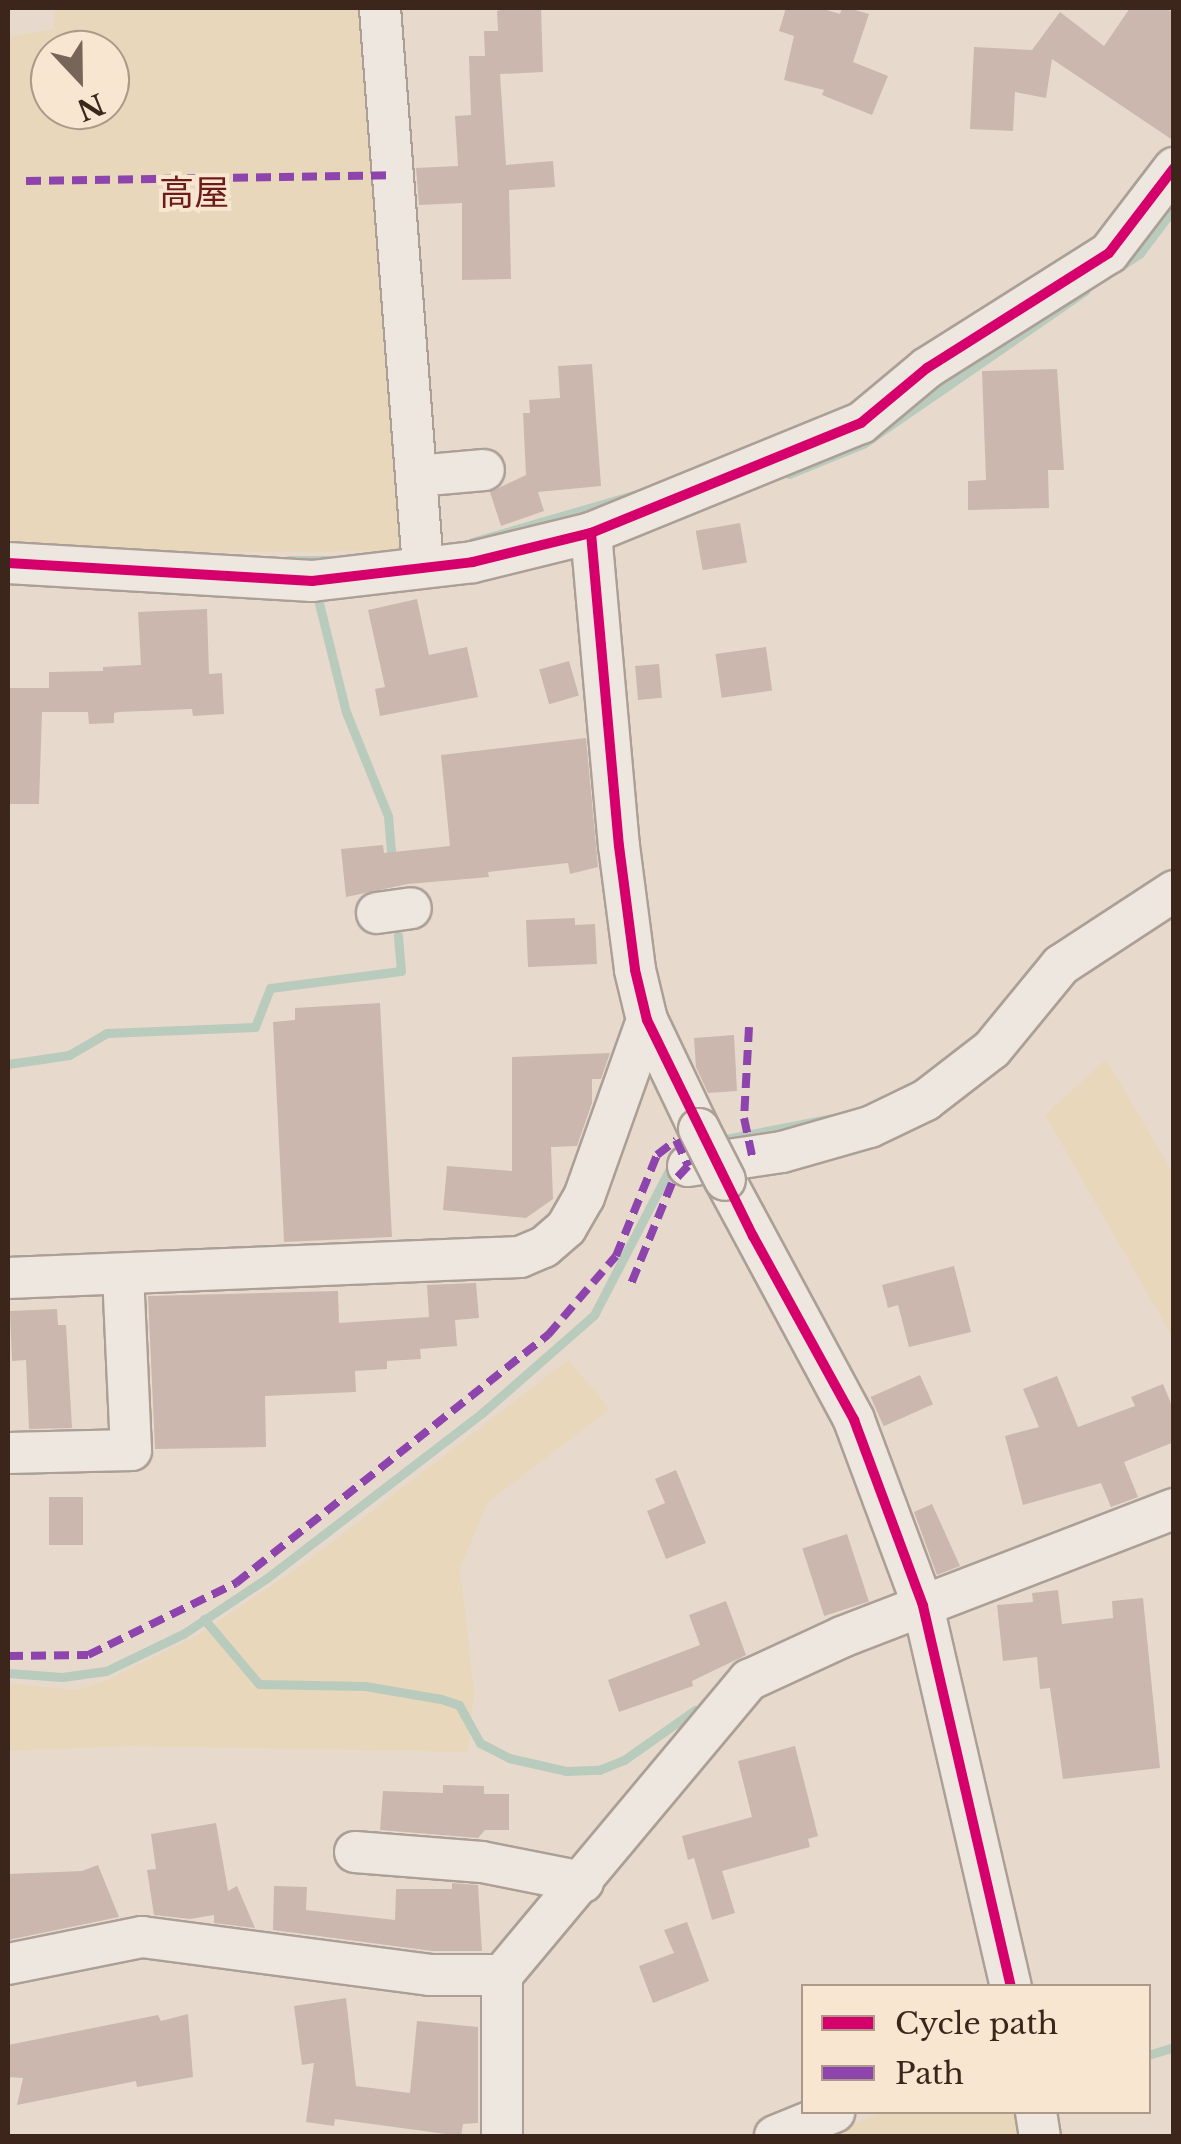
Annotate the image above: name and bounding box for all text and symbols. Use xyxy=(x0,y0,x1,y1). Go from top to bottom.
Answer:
north arrow xyxy=(30,30,130,130)
text: N xyxy=(72,85,109,128)
district label: 高屋 xyxy=(159,172,229,214)
legend xyxy=(801,1984,1151,2114)
text: Cycle path xyxy=(895,2005,1058,2042)
text: Path xyxy=(895,2055,964,2092)

